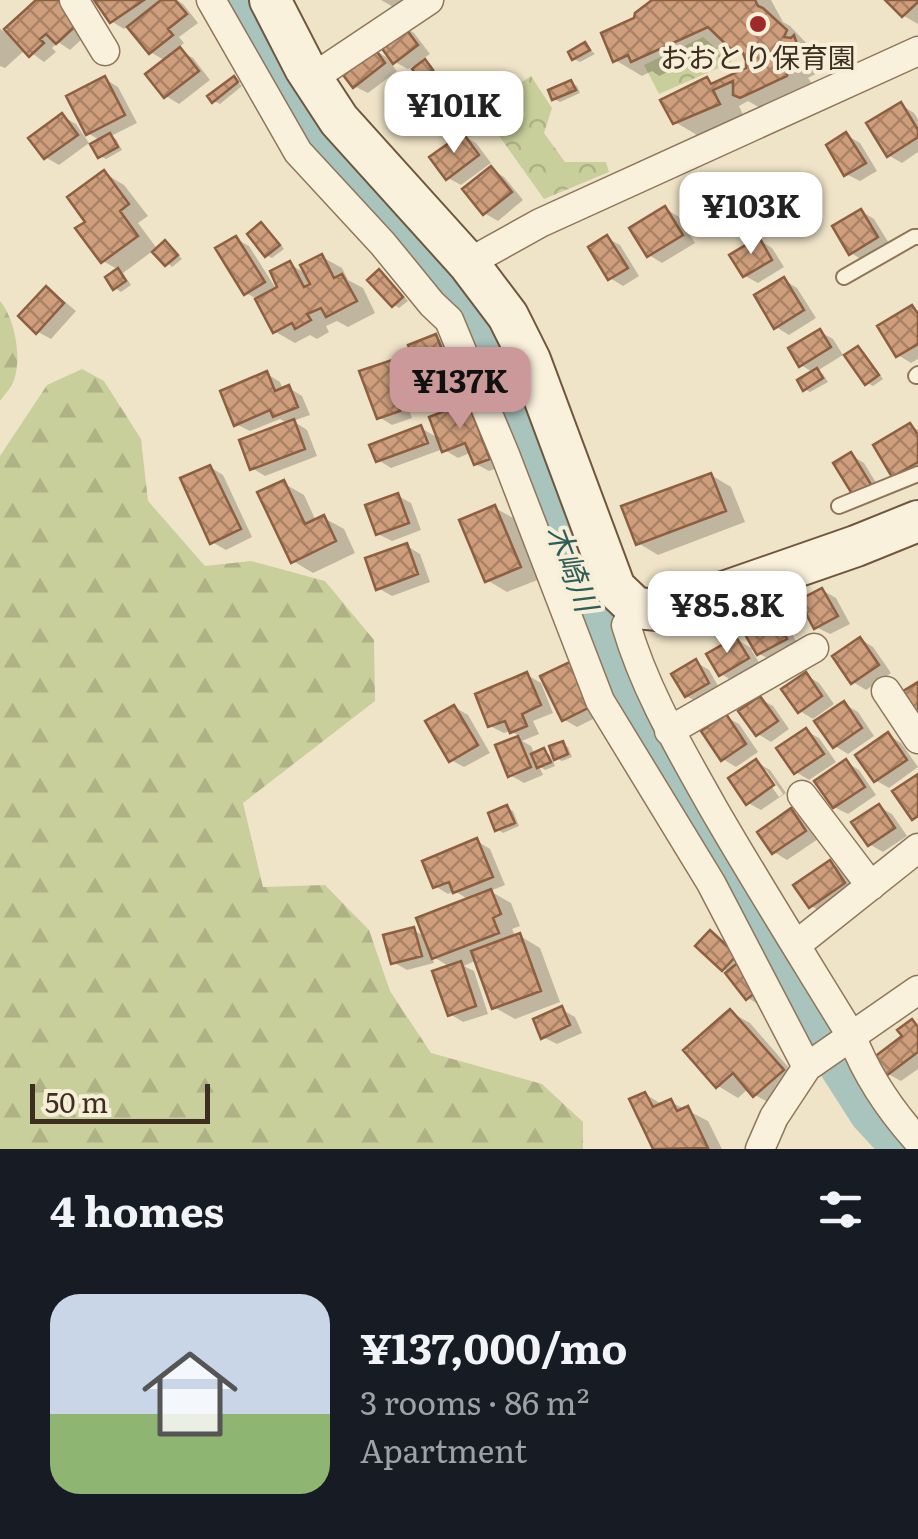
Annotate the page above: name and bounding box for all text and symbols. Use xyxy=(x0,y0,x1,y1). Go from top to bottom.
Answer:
marker: おおとり保育園 xyxy=(747,13,769,35)
place label: おおとり保育園 xyxy=(660,35,856,77)
pin: ¥101K xyxy=(384,71,524,156)
text: ¥101K xyxy=(406,79,502,127)
pin: ¥103K xyxy=(681,172,821,257)
text: ¥103K xyxy=(701,180,801,228)
pin: ¥137K xyxy=(390,347,530,432)
text: ¥137K xyxy=(412,355,508,403)
water label: 木崎川 xyxy=(537,517,612,620)
pin: ¥85.8K xyxy=(646,571,808,656)
text: ¥85.8K xyxy=(670,579,784,627)
scale bar xyxy=(30,1079,210,1124)
text: 50 m xyxy=(45,1080,108,1122)
text: 4 homes xyxy=(50,1178,224,1240)
icon: filters xyxy=(813,1182,868,1237)
text: ¥137,000/mo xyxy=(360,1315,627,1377)
icon: home xyxy=(130,1334,250,1454)
text: 3 rooms · 86 m² xyxy=(360,1377,589,1425)
text: Apartment xyxy=(360,1425,527,1473)

